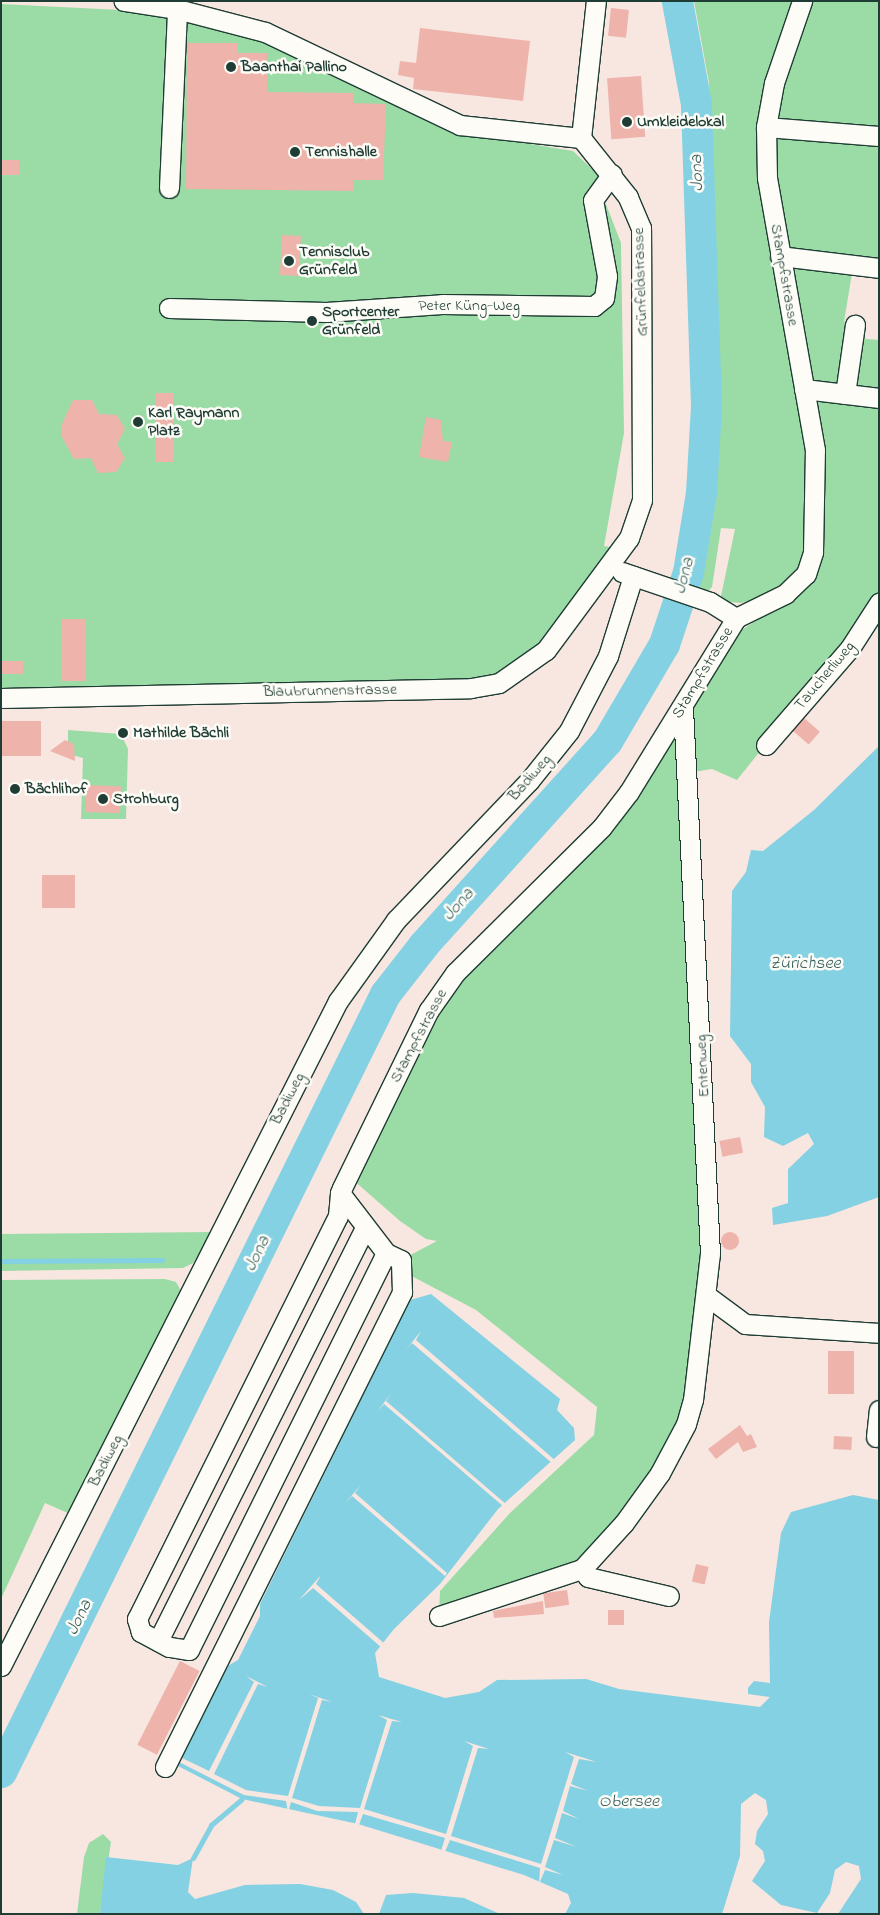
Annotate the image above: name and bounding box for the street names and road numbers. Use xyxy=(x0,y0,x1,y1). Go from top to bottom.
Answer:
street label: Stampfstrasse xyxy=(766,222,802,328)
street label: Grünfeldstrasse xyxy=(630,227,652,337)
street label: Peter Küng-Weg xyxy=(418,296,520,316)
street label: Stampfstrasse xyxy=(668,624,738,722)
street label: Taucherliweg xyxy=(791,638,859,714)
street label: Blaubrunnenstrasse xyxy=(263,680,397,702)
street label: Badiweg xyxy=(504,751,556,805)
street label: Stampfstrasse xyxy=(386,986,452,1086)
street label: Entenweg xyxy=(692,1034,714,1098)
street label: Badiweg xyxy=(267,1070,309,1128)
street label: Badiweg xyxy=(85,1432,127,1490)

